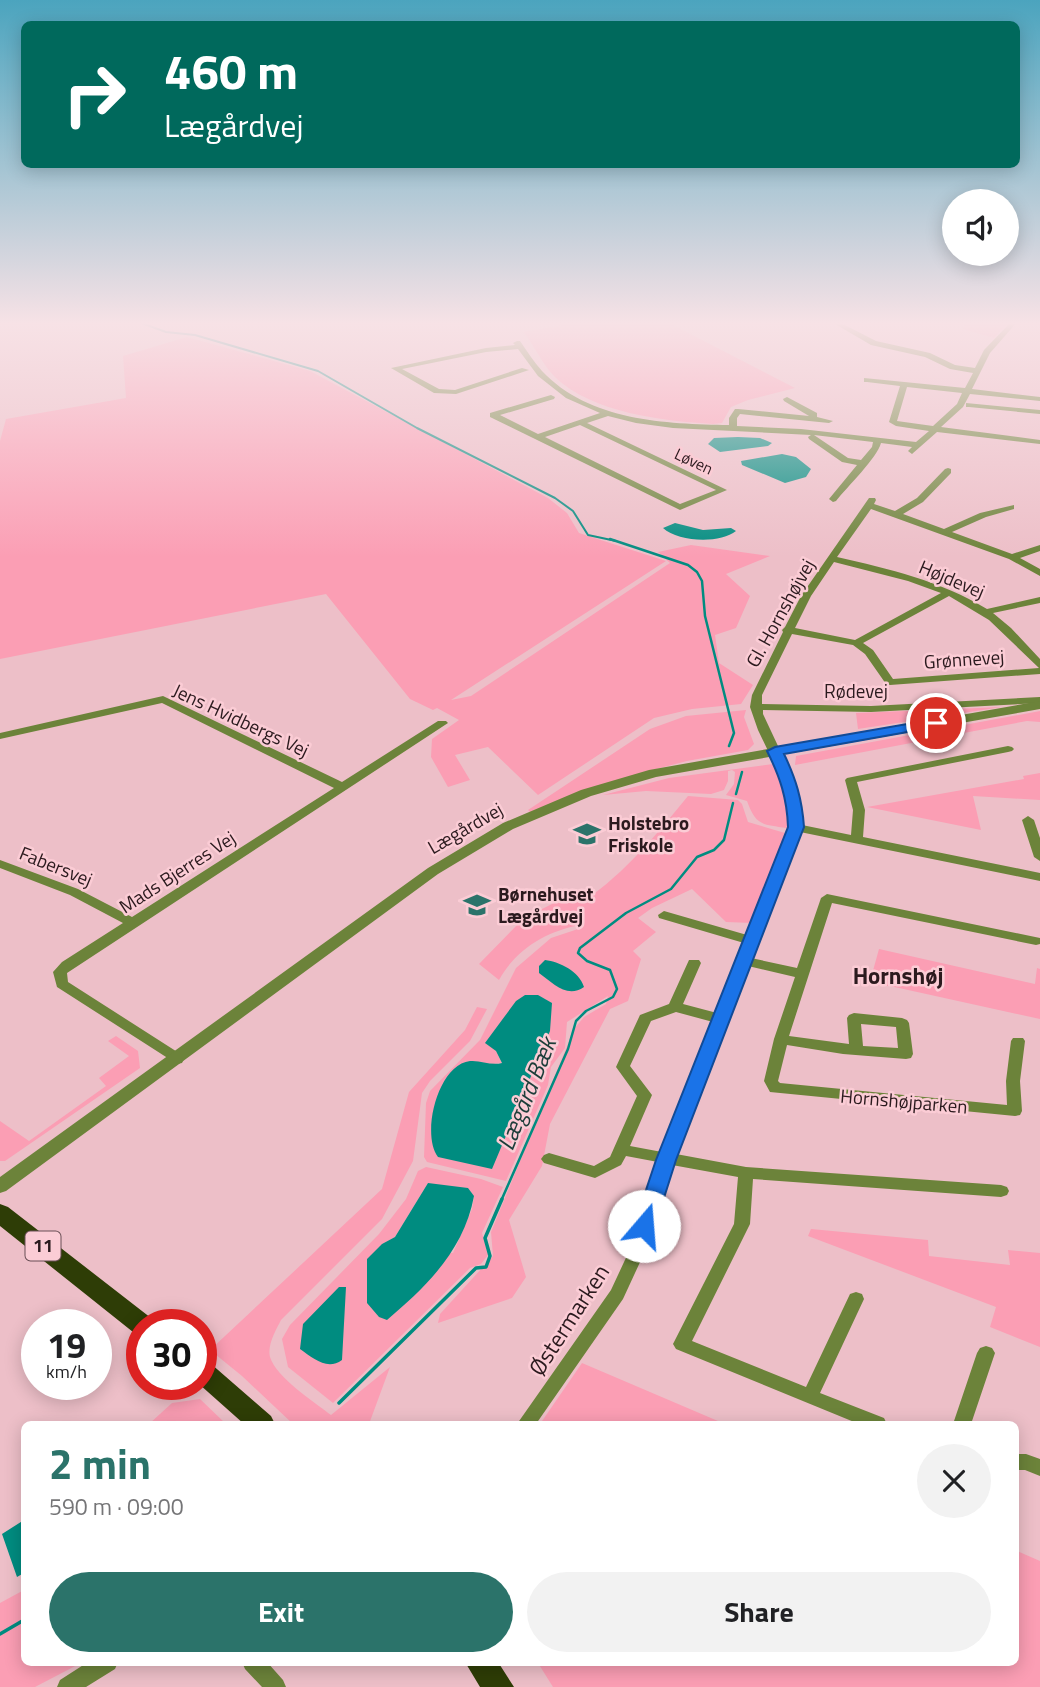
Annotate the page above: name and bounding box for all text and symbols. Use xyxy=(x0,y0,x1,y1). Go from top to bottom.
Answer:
text: 460 m xyxy=(164,33,298,108)
icon: right xyxy=(49,49,140,140)
text: Lægårdvej xyxy=(164,101,303,149)
map controls xyxy=(942,189,1019,266)
button: sound xyxy=(942,189,1019,266)
street label: Løven xyxy=(671,442,717,480)
street label: Højdevej xyxy=(915,552,990,605)
street label: Gl. Hornshøjvej xyxy=(738,553,821,672)
street label: Grønnevej xyxy=(923,641,1005,676)
street label: Jens Hvidbergs Vej xyxy=(168,675,314,764)
street label: Rødevej xyxy=(824,676,888,705)
pin xyxy=(906,693,966,753)
icon: arrive xyxy=(917,704,955,742)
street label: Lægårdvej xyxy=(422,794,508,861)
place label: Holstebro Friskole xyxy=(608,808,689,859)
school or university icon: Holstebro Friskole xyxy=(572,819,602,849)
street label: Mads Bjerres Vej xyxy=(113,823,241,920)
street label: Fabersvej xyxy=(15,838,97,893)
place label: Børnehuset Lægårdvej xyxy=(498,879,594,930)
school or university icon: Børnehuset Lægårdvej xyxy=(462,890,492,920)
district label: Hornshøj xyxy=(853,958,943,993)
water label: Lægård Bæk xyxy=(487,1029,566,1155)
street label: Hornshøjparken xyxy=(839,1080,969,1121)
position arrow xyxy=(607,1189,681,1263)
road number: 11 xyxy=(26,1232,60,1260)
street label: Østermarken xyxy=(519,1257,618,1382)
speed limit sign: 30 xyxy=(126,1309,217,1400)
text: 19 xyxy=(47,1318,86,1372)
text: km/h xyxy=(46,1358,87,1385)
text: 2 min xyxy=(49,1431,151,1495)
button: close xyxy=(917,1444,991,1518)
text: 590 m · 09:00 xyxy=(49,1489,184,1524)
button: Exit xyxy=(49,1572,513,1652)
button: Share xyxy=(527,1572,991,1652)

